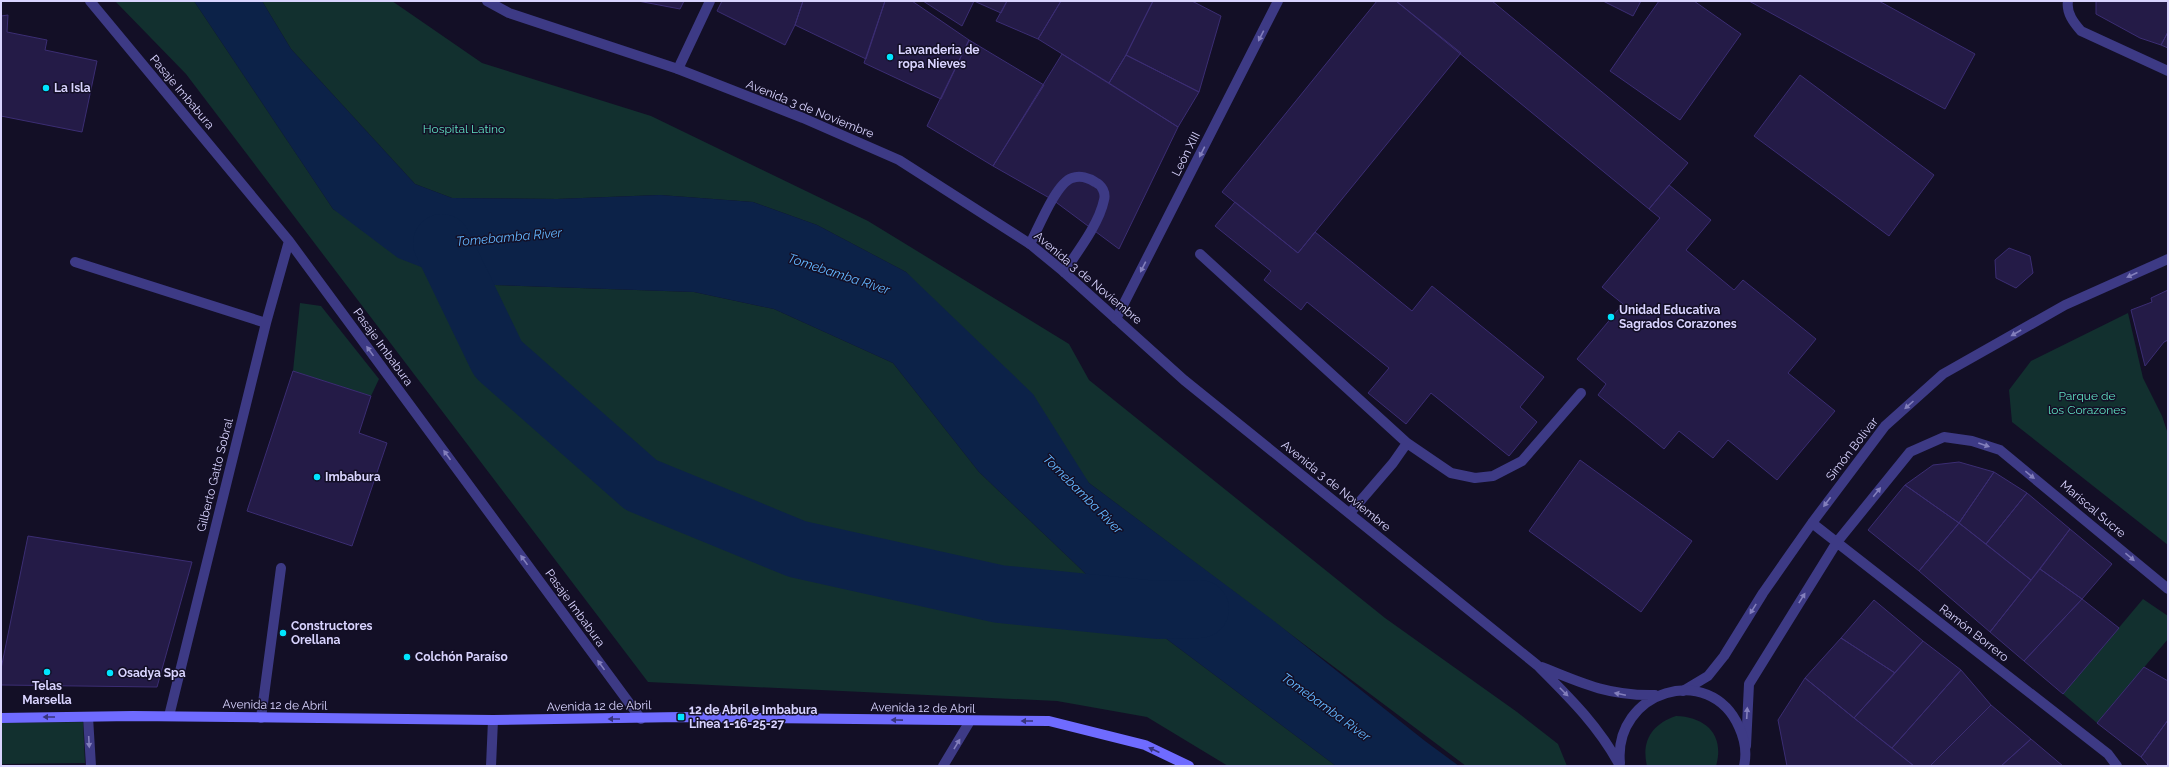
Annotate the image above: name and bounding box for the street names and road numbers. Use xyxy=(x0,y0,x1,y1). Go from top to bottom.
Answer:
street label: Pasaje Imbabura xyxy=(147,52,217,132)
street label: Avenida 3 de Noviembre xyxy=(744,77,876,141)
street label: León XIII xyxy=(1169,130,1203,178)
street label: Avenida 3 de Noviembre xyxy=(1031,229,1145,327)
street label: Pasaje Imbabura xyxy=(350,306,416,388)
street label: Simón Bolívar xyxy=(1823,414,1881,483)
street label: Gilberto Gatto Sobral xyxy=(194,416,236,533)
street label: Avenida 3 de Noviembre xyxy=(1279,438,1393,534)
street label: Mariscal Sucre xyxy=(2058,478,2128,540)
street label: Pasaje Imbabura xyxy=(542,567,608,649)
street label: Ramón Borrero xyxy=(1937,602,2011,664)
street label: Avenida 12 de Abril xyxy=(222,697,328,713)
street label: Avenida 12 de Abril xyxy=(546,698,652,714)
street label: Avenida 12 de Abril xyxy=(870,700,976,716)

